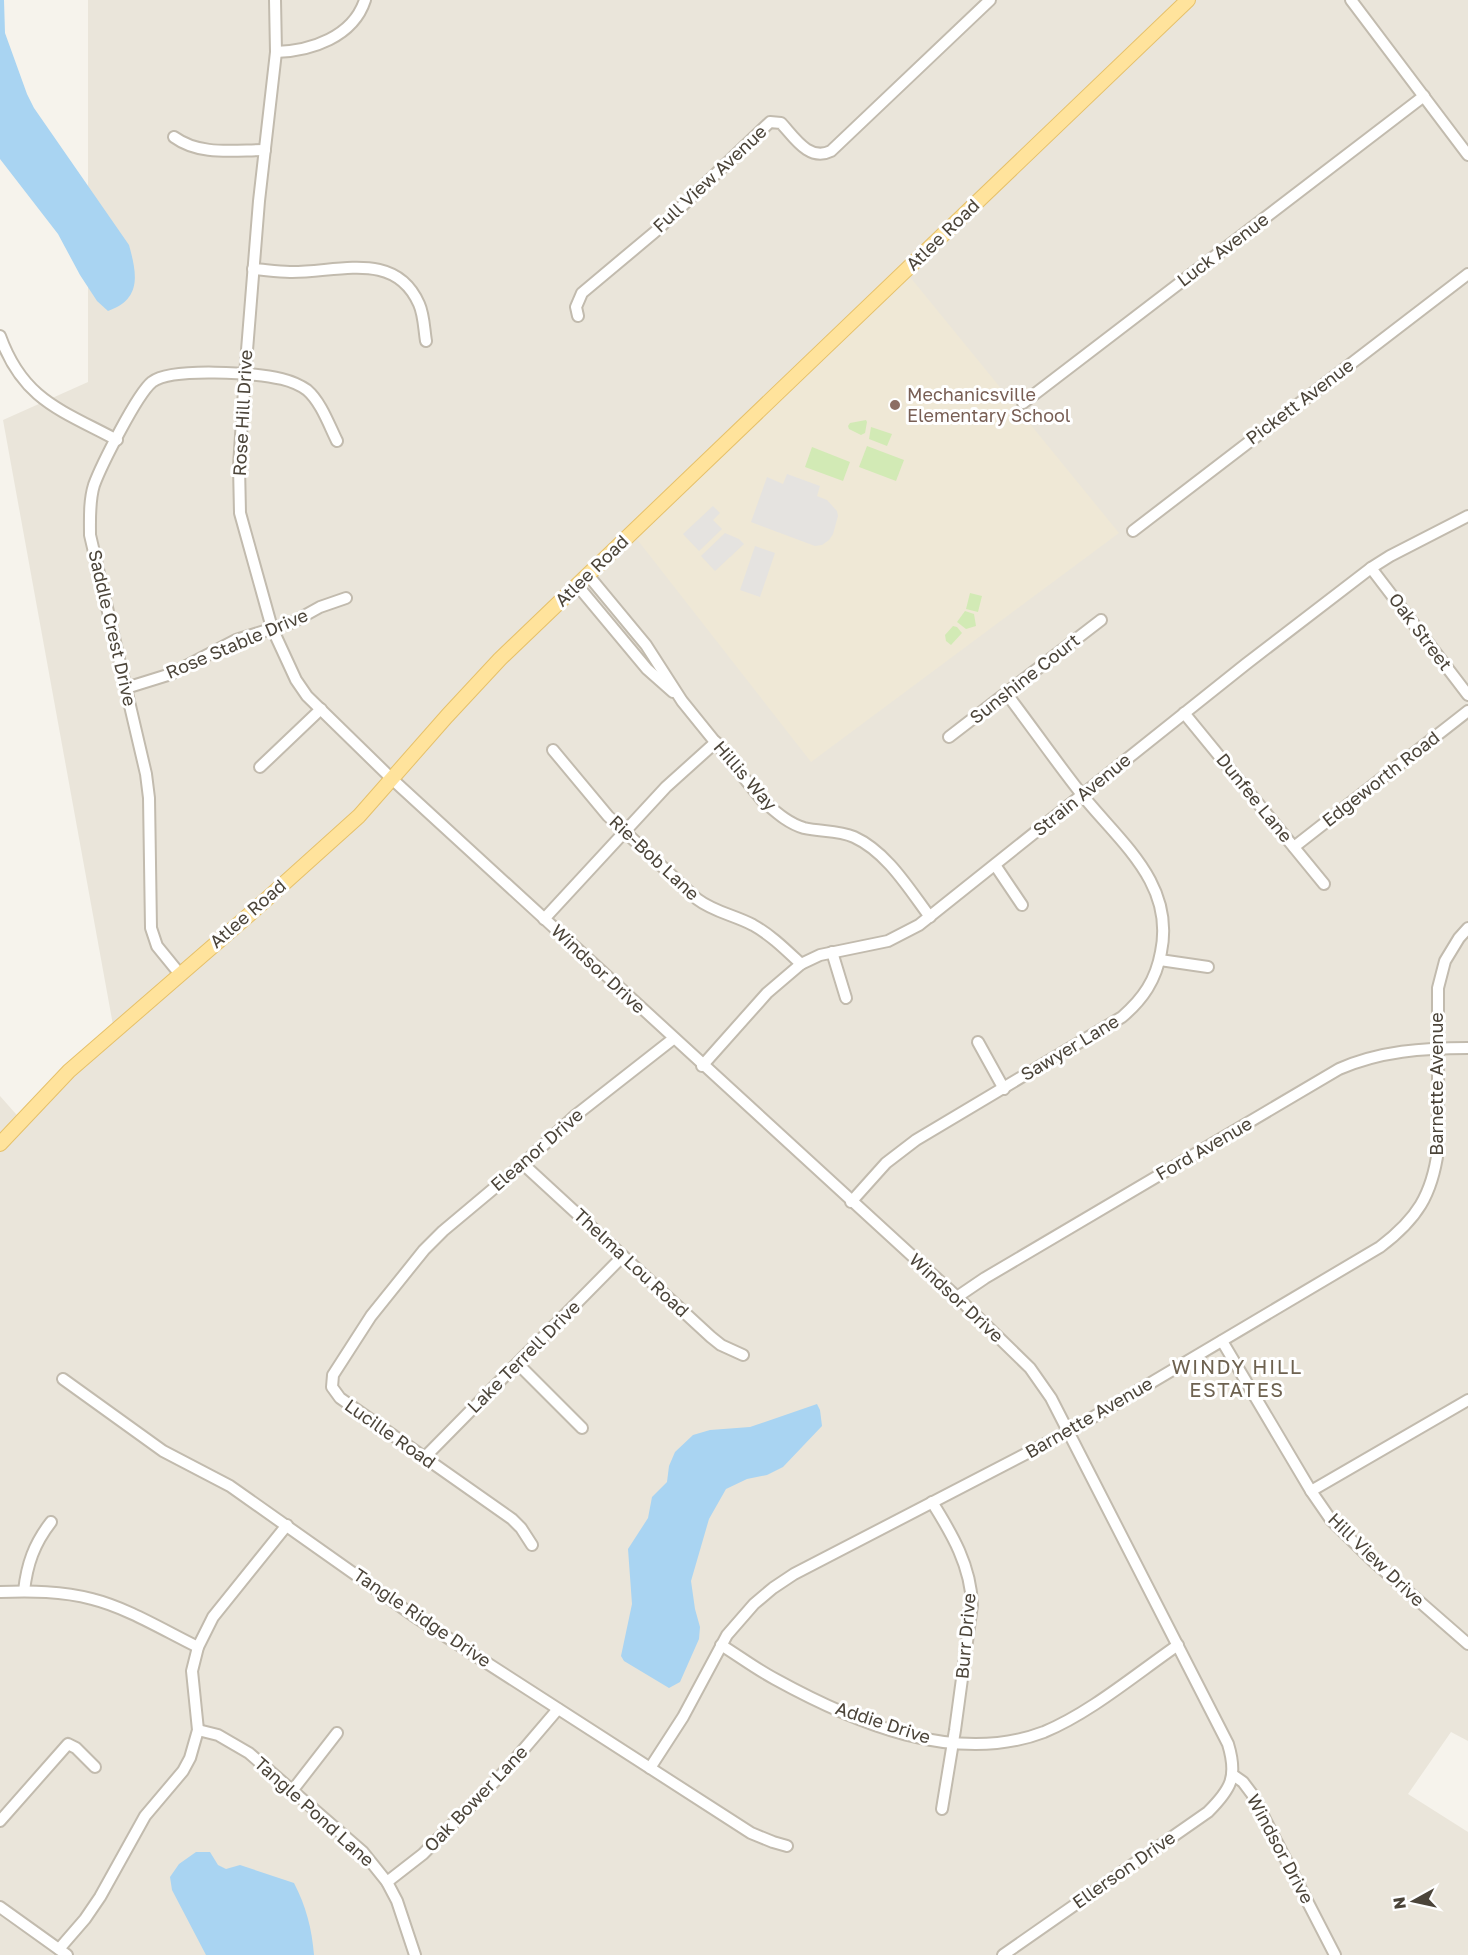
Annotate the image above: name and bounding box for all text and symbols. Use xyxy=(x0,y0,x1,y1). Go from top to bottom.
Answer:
street label: Full View Avenue xyxy=(648,120,771,237)
street label: Atlee Road xyxy=(901,194,984,275)
street label: Luck Avenue xyxy=(1172,208,1272,291)
street label: Rose Hill Drive xyxy=(228,349,256,477)
street label: Pickett Avenue xyxy=(1241,354,1358,449)
place label: Mechanicsville Elementary School xyxy=(907,383,1071,426)
marker: Mechanicsville Elementary School xyxy=(888,398,902,412)
street label: Atlee Road xyxy=(550,530,633,611)
street label: Saddle Crest Drive xyxy=(84,547,142,708)
street label: Oak Street xyxy=(1384,588,1457,675)
street label: Rose Stable Drive xyxy=(162,603,311,683)
street label: Sunshine Court xyxy=(965,628,1084,728)
street label: Edgeworth Road xyxy=(1317,726,1443,831)
street label: Hillis Way xyxy=(709,736,782,815)
street label: Strain Avenue xyxy=(1028,748,1135,840)
street label: Dunfee Lane xyxy=(1212,748,1297,846)
street label: Rie-Bob Lane xyxy=(605,810,704,904)
street label: Atlee Road xyxy=(205,874,290,952)
street label: Windsor Drive xyxy=(547,919,650,1017)
street label: Sawyer Lane xyxy=(1017,1009,1122,1085)
street label: Barnette Avenue xyxy=(1425,1012,1447,1156)
street label: Eleanor Drive xyxy=(486,1103,587,1195)
street label: Ford Avenue xyxy=(1152,1112,1255,1184)
street label: Thelma Lou Road xyxy=(570,1203,694,1321)
street label: Windsor Drive xyxy=(905,1248,1008,1346)
street label: Lake Terrell Drive xyxy=(462,1295,584,1417)
district label: WINDY HILL ESTATES xyxy=(1171,1354,1303,1401)
street label: Barnette Avenue xyxy=(1021,1372,1156,1463)
street label: Lucille Road xyxy=(341,1394,440,1473)
street label: Hill View Drive xyxy=(1324,1508,1429,1611)
street label: Tangle Ridge Drive xyxy=(350,1563,495,1671)
street label: Burr Drive xyxy=(950,1592,980,1680)
street label: Addie Drive xyxy=(833,1696,933,1748)
street label: Oak Bower Lane xyxy=(419,1741,532,1856)
street label: Tangle Pond Lane xyxy=(250,1752,379,1871)
street label: Windsor Drive xyxy=(1243,1790,1319,1907)
street label: Ellerson Drive xyxy=(1068,1826,1179,1913)
north arrow xyxy=(1384,1871,1444,1931)
text: N xyxy=(1388,1896,1410,1911)

